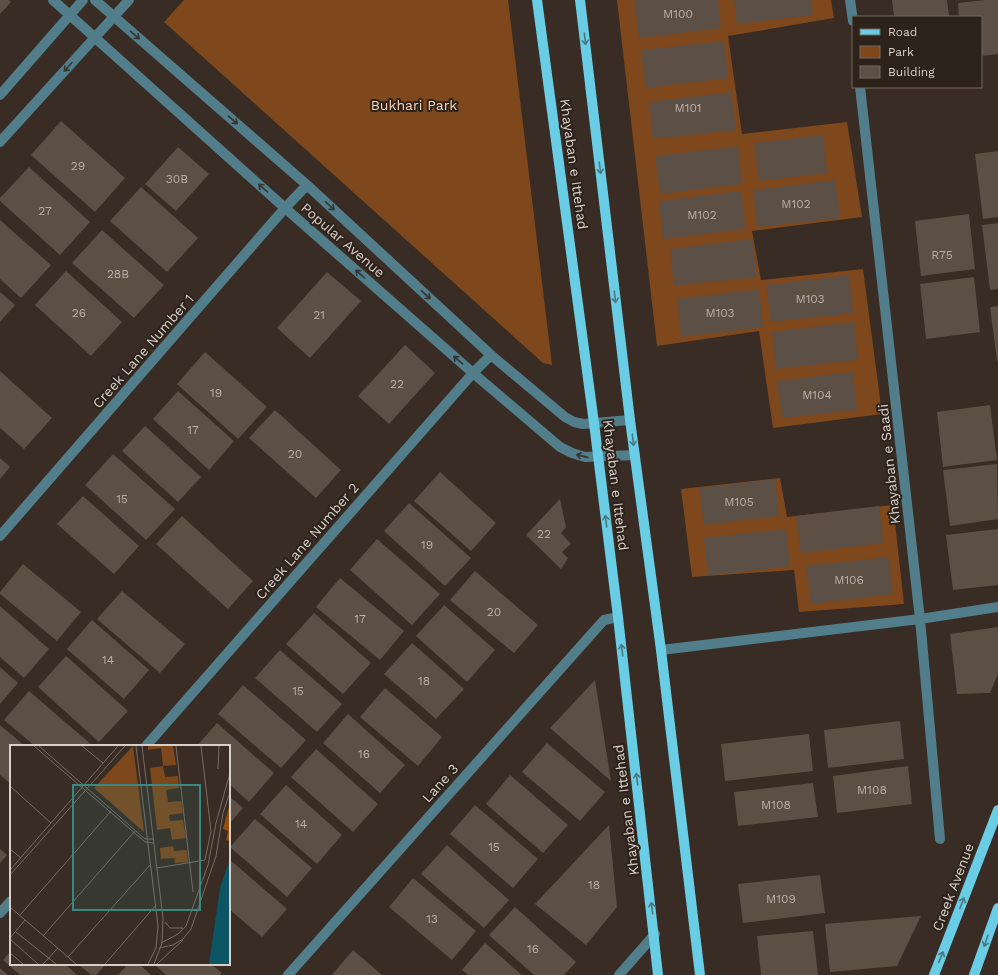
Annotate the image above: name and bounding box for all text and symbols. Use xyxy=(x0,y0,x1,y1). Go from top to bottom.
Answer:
house number: M100 xyxy=(663,7,693,21)
legend xyxy=(852,16,982,88)
text: Road xyxy=(888,25,917,39)
one-way arrow xyxy=(130,30,140,40)
one-way arrow xyxy=(581,32,589,45)
text: Park xyxy=(888,45,914,59)
one-way arrow xyxy=(64,62,73,72)
text: Building xyxy=(888,65,935,79)
park label: Bukhari Park xyxy=(371,97,457,113)
street label: Khayaban e Ittehad xyxy=(557,98,591,230)
house number: M101 xyxy=(674,101,702,115)
one-way arrow xyxy=(228,116,238,125)
house number: 29 xyxy=(71,159,85,173)
one-way arrow xyxy=(596,161,604,174)
house number: 30B xyxy=(166,172,188,186)
one-way arrow xyxy=(258,183,268,193)
house number: M102 xyxy=(781,197,811,211)
street label: Popular Avenue xyxy=(298,199,388,281)
one-way arrow xyxy=(325,202,336,211)
house number: 27 xyxy=(38,204,52,218)
house number: M102 xyxy=(687,208,717,222)
house number: R75 xyxy=(931,248,953,262)
house number: 28B xyxy=(107,267,129,281)
one-way arrow xyxy=(356,270,366,279)
one-way arrow xyxy=(421,290,431,300)
one-way arrow xyxy=(612,290,619,303)
street label: Creek Lane Number 1 xyxy=(89,291,197,411)
house number: M103 xyxy=(795,292,825,306)
house number: 26 xyxy=(72,306,86,320)
house number: M103 xyxy=(705,306,735,320)
house number: 21 xyxy=(313,308,325,322)
one-way arrow xyxy=(453,355,464,364)
house number: 22 xyxy=(390,377,404,391)
house number: 19 xyxy=(210,386,222,400)
house number: M104 xyxy=(802,388,832,402)
street label: Khayaban e Saadi xyxy=(875,403,903,525)
street label: Khayaban e Ittehad xyxy=(600,419,632,551)
house number: 17 xyxy=(187,423,199,437)
one-way arrow xyxy=(629,433,637,446)
house number: 20 xyxy=(288,447,302,461)
one-way arrow xyxy=(576,451,589,459)
street label: Creek Lane Number 2 xyxy=(252,480,362,602)
house number: 15 xyxy=(116,492,128,506)
house number: M105 xyxy=(724,495,754,509)
one-way arrow xyxy=(602,515,610,528)
house number: 22 xyxy=(537,527,551,541)
house number: 19 xyxy=(421,538,433,552)
house number: M106 xyxy=(834,573,864,587)
house number: 20 xyxy=(487,605,501,619)
house number: 17 xyxy=(354,612,366,626)
one-way arrow xyxy=(618,644,626,657)
house number: 14 xyxy=(102,653,114,667)
house number: 18 xyxy=(418,674,430,688)
house number: 15 xyxy=(292,684,304,698)
street label: Khayaban e Ittehad xyxy=(610,744,642,876)
inset map xyxy=(10,745,230,965)
house number: 16 xyxy=(358,747,370,761)
street label: Lane 3 xyxy=(419,761,461,805)
one-way arrow xyxy=(633,773,641,786)
house number: M108 xyxy=(857,783,887,797)
house number: M108 xyxy=(761,798,791,812)
house number: 14 xyxy=(295,817,307,831)
house number: 15 xyxy=(488,840,500,854)
street label: Creek Avenue xyxy=(929,841,977,933)
house number: 18 xyxy=(588,878,600,892)
house number: M109 xyxy=(766,892,796,906)
one-way arrow xyxy=(959,897,966,909)
one-way arrow xyxy=(648,902,655,915)
house number: 13 xyxy=(426,912,438,926)
one-way arrow xyxy=(982,935,990,947)
house number: 16 xyxy=(527,942,539,956)
one-way arrow xyxy=(937,951,945,963)

